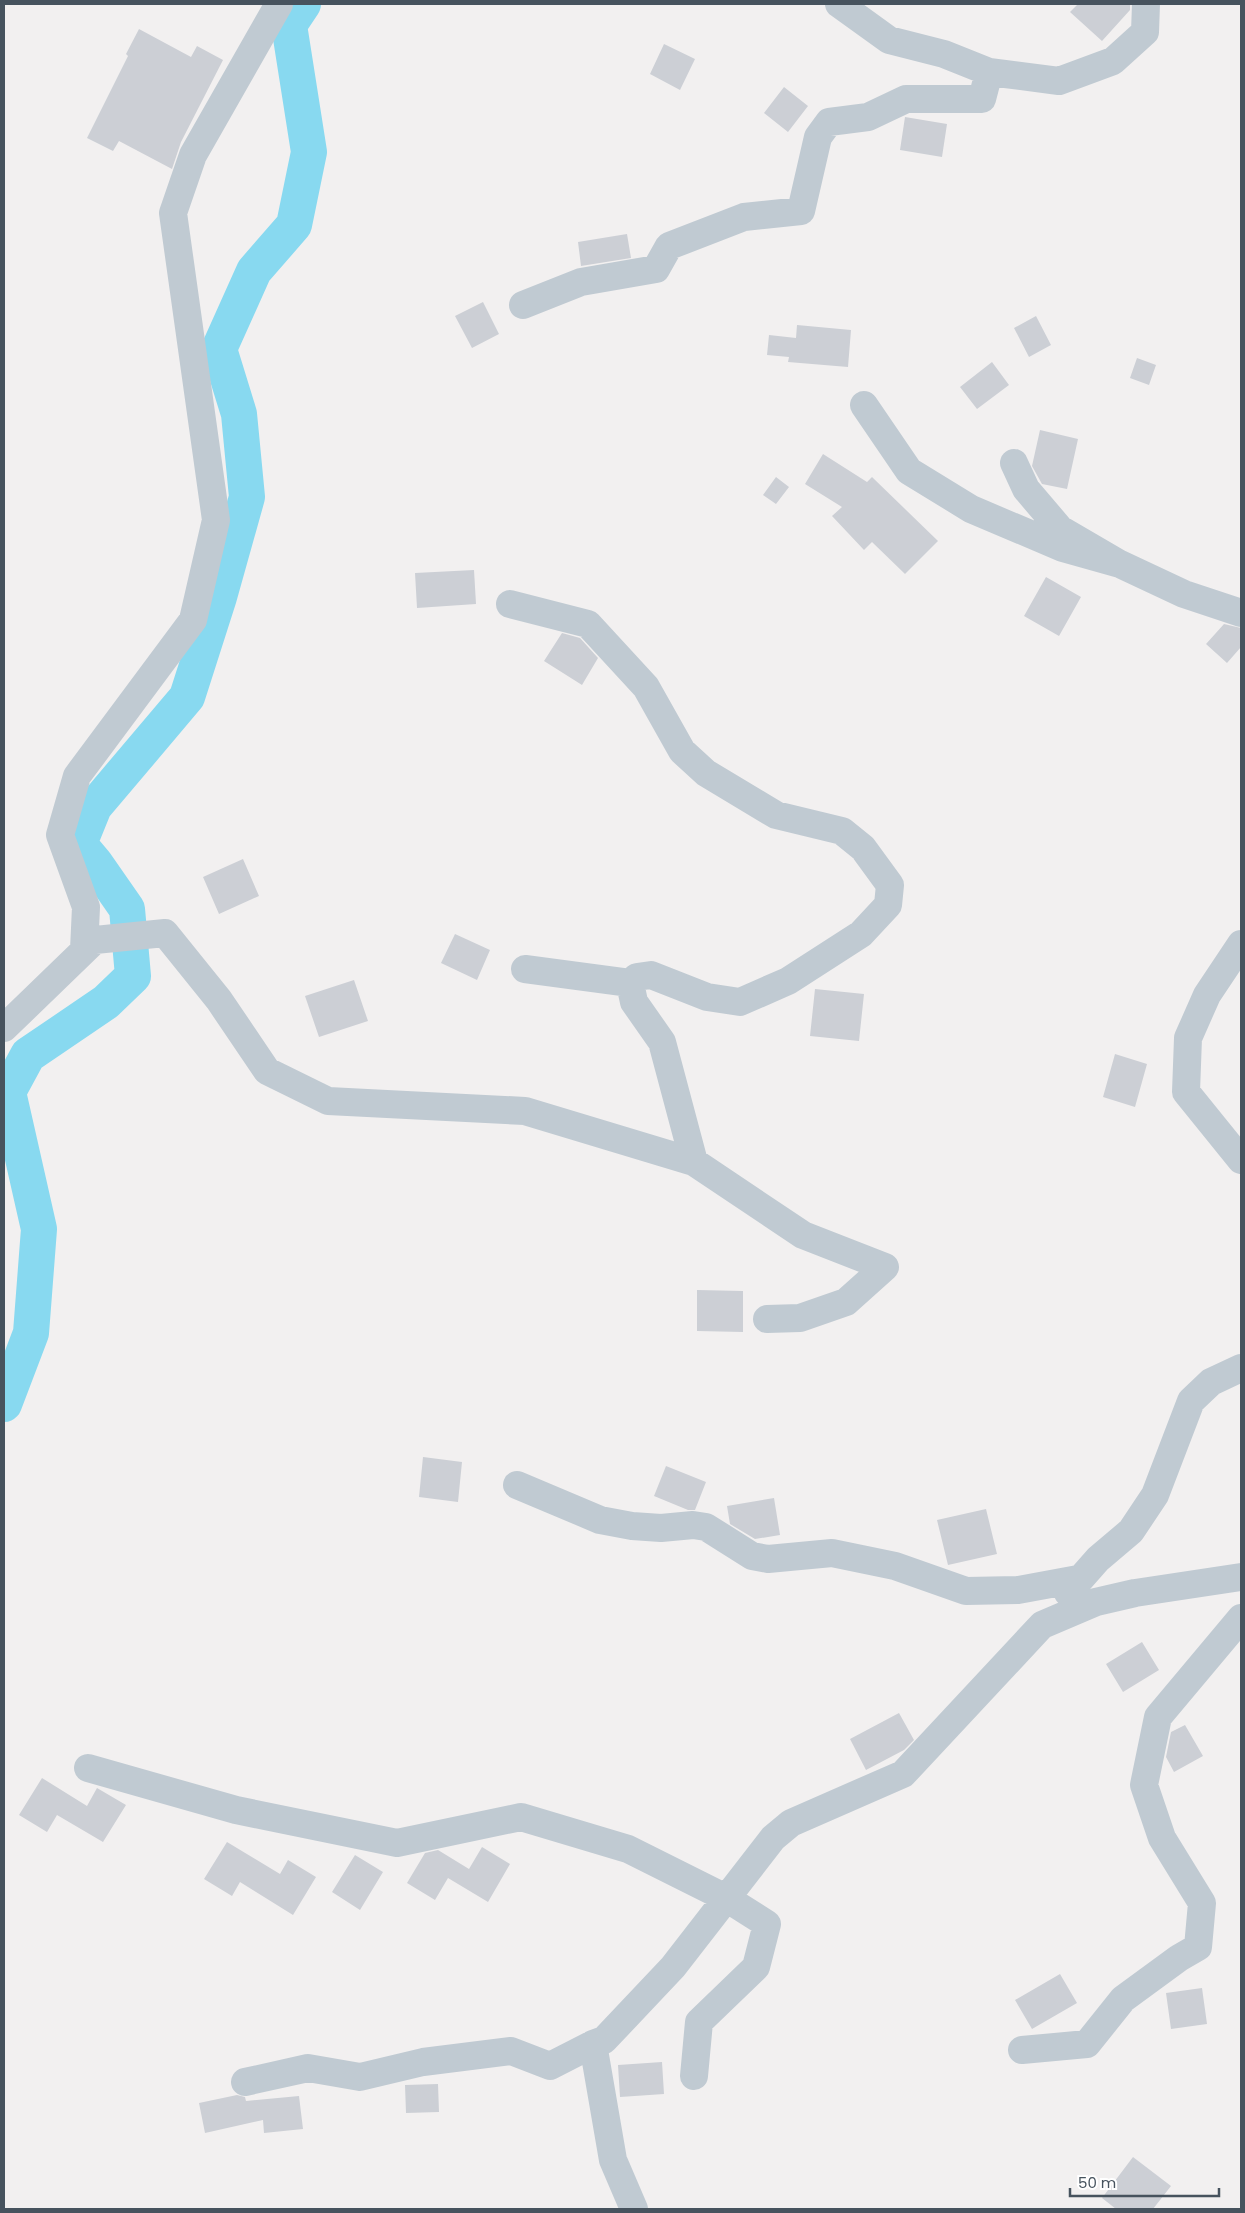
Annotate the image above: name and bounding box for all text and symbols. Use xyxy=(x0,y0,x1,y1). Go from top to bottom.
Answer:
scale bar xyxy=(1070,2166,1219,2198)
text: 50 m xyxy=(1078,2172,1116,2193)

